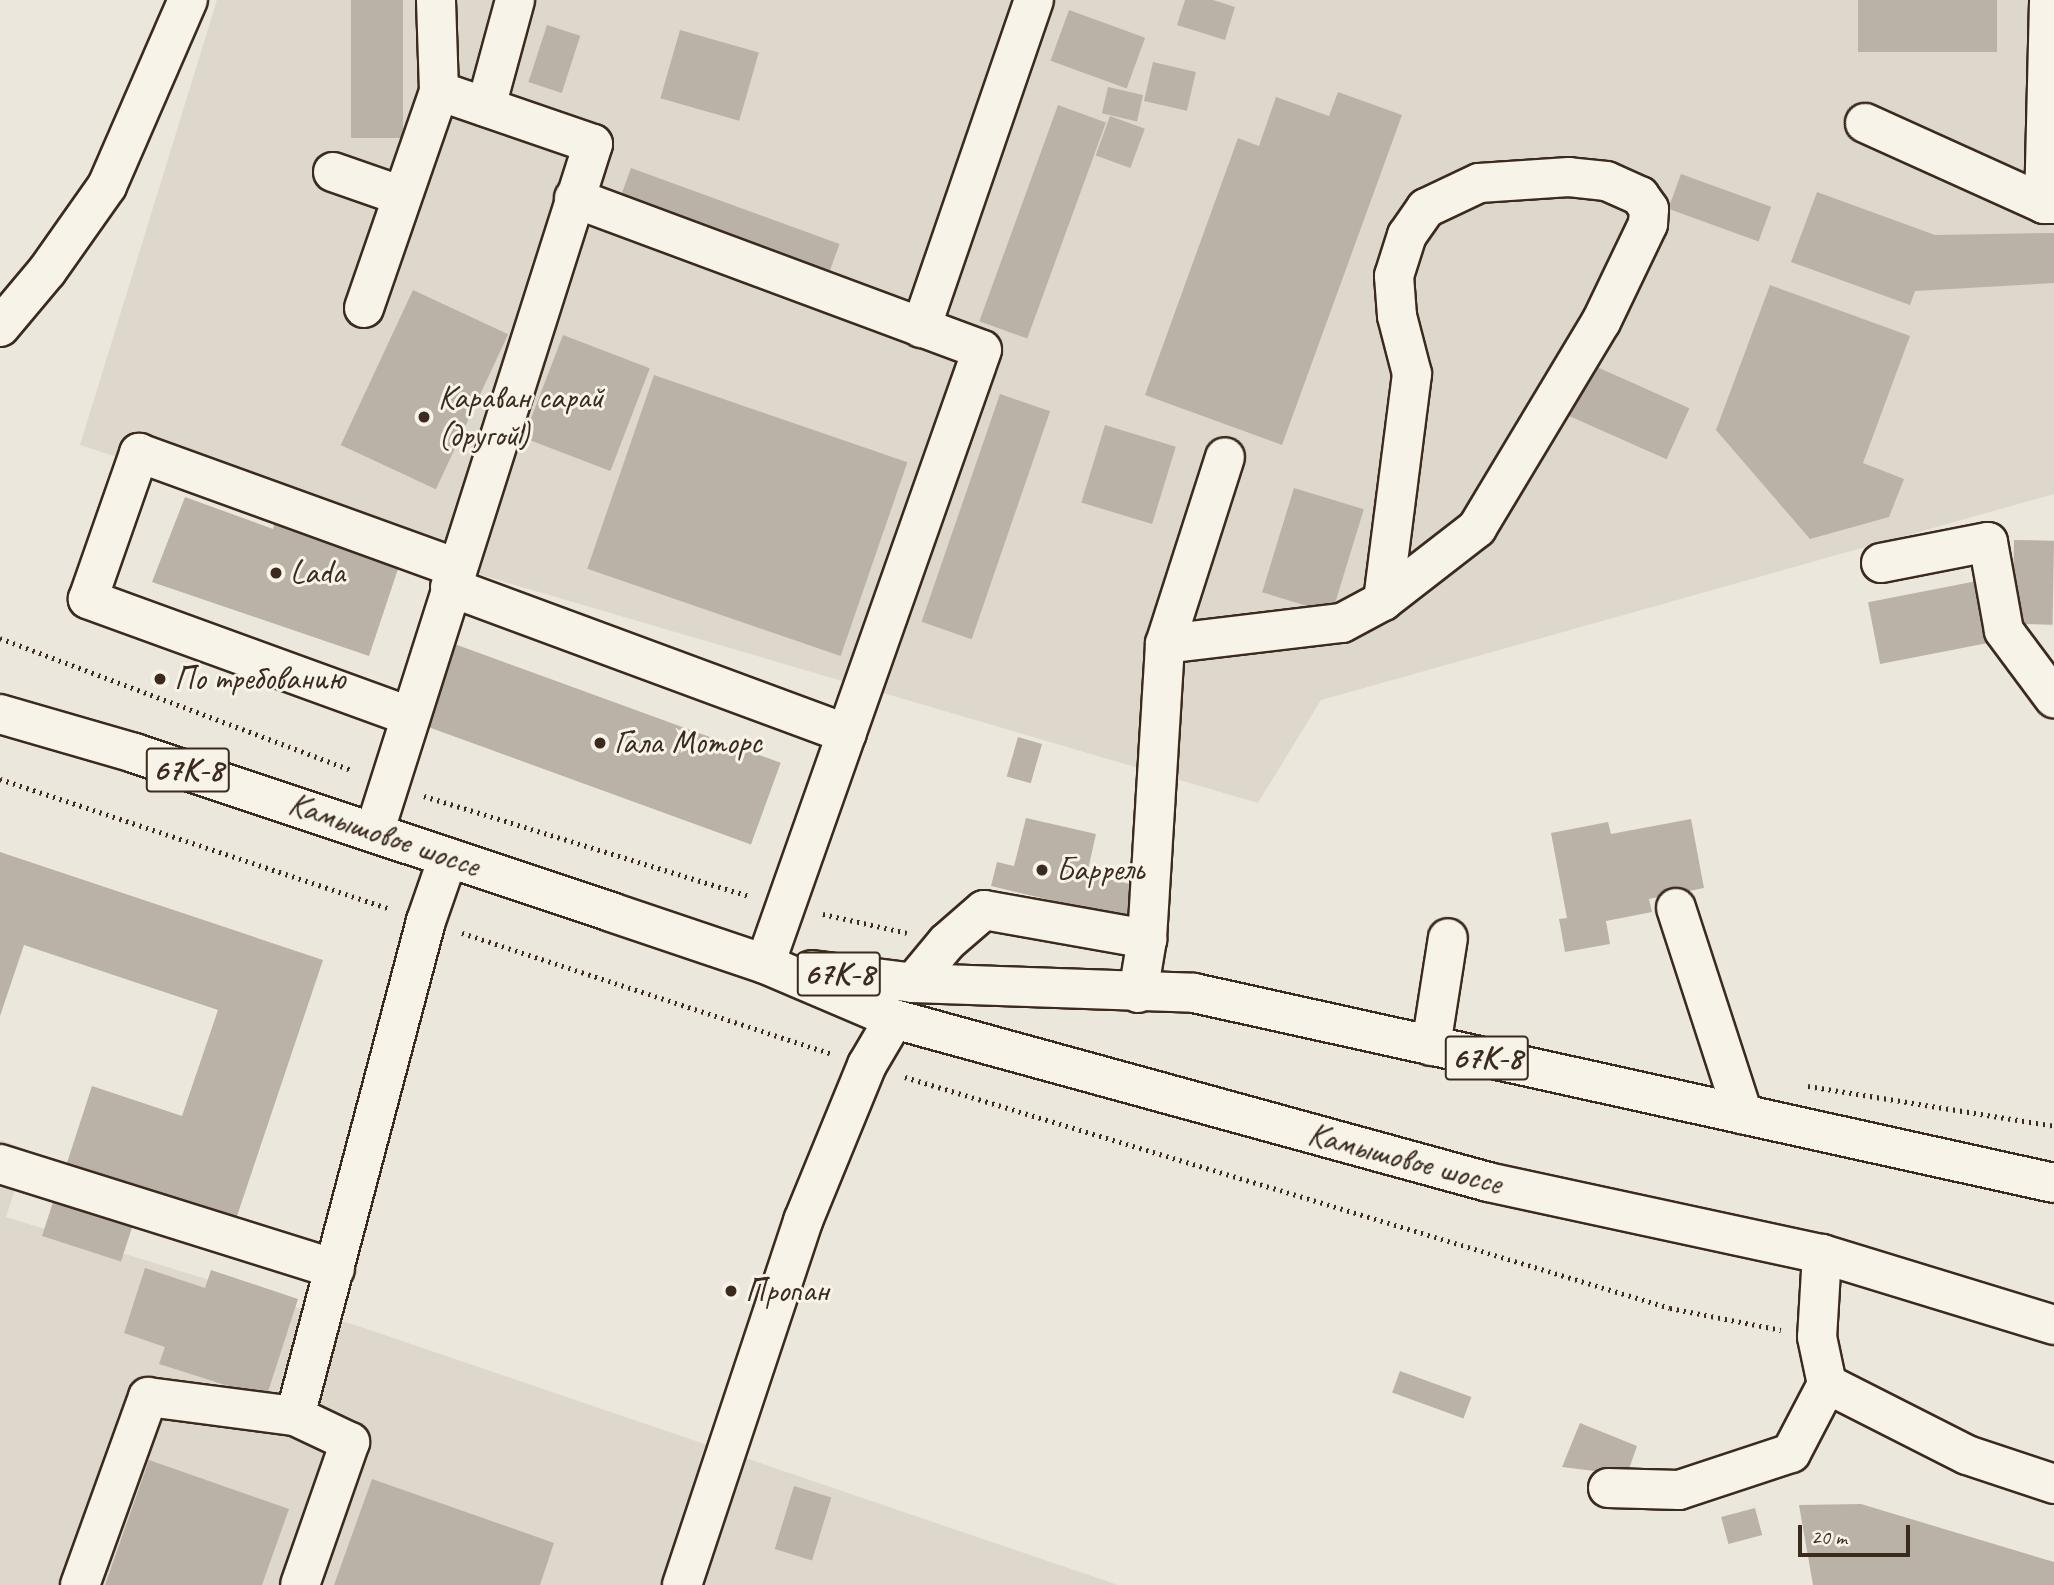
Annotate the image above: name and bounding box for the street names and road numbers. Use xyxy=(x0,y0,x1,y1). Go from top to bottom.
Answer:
road number: 67К-8 xyxy=(144,742,232,798)
street label: Камышовое шоссе xyxy=(283,784,485,886)
road number: 67К-8 xyxy=(795,945,883,1002)
road number: 67К-8 xyxy=(1443,1030,1531,1086)
street label: Камышовое шоссе xyxy=(1303,1114,1507,1204)

